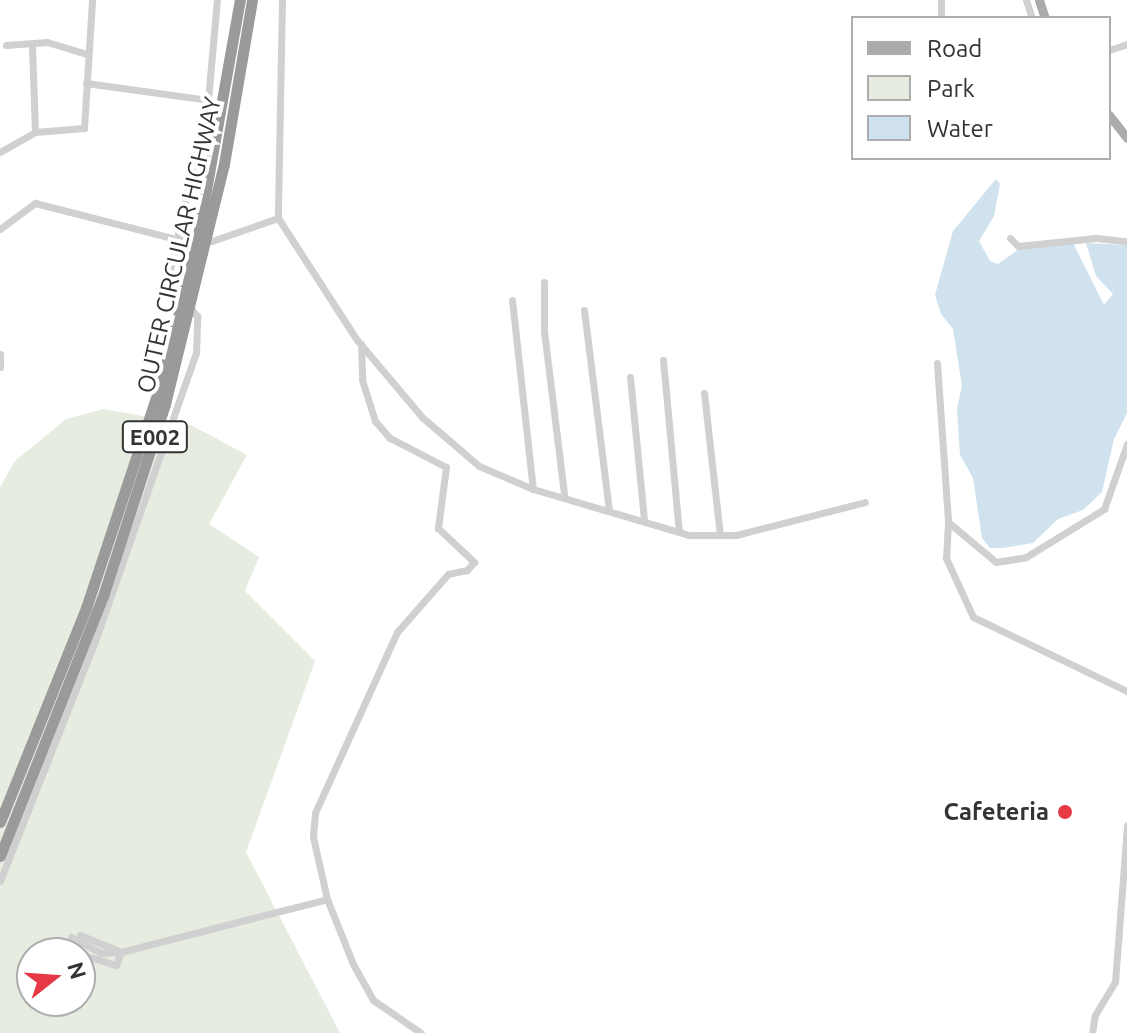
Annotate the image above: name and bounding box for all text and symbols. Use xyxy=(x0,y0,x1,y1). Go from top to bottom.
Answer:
legend xyxy=(851,16,1111,160)
text: Road xyxy=(927,35,982,62)
text: Park xyxy=(927,75,975,102)
street label: OUTER CIRCULAR HIGHWAY xyxy=(131,94,227,396)
text: Water xyxy=(927,115,993,142)
road number: E002 xyxy=(121,419,189,455)
place label: Cafeteria xyxy=(944,798,1049,826)
marker: Cafeteria xyxy=(1056,803,1074,821)
north arrow xyxy=(16,937,96,1017)
text: N xyxy=(63,959,92,982)

